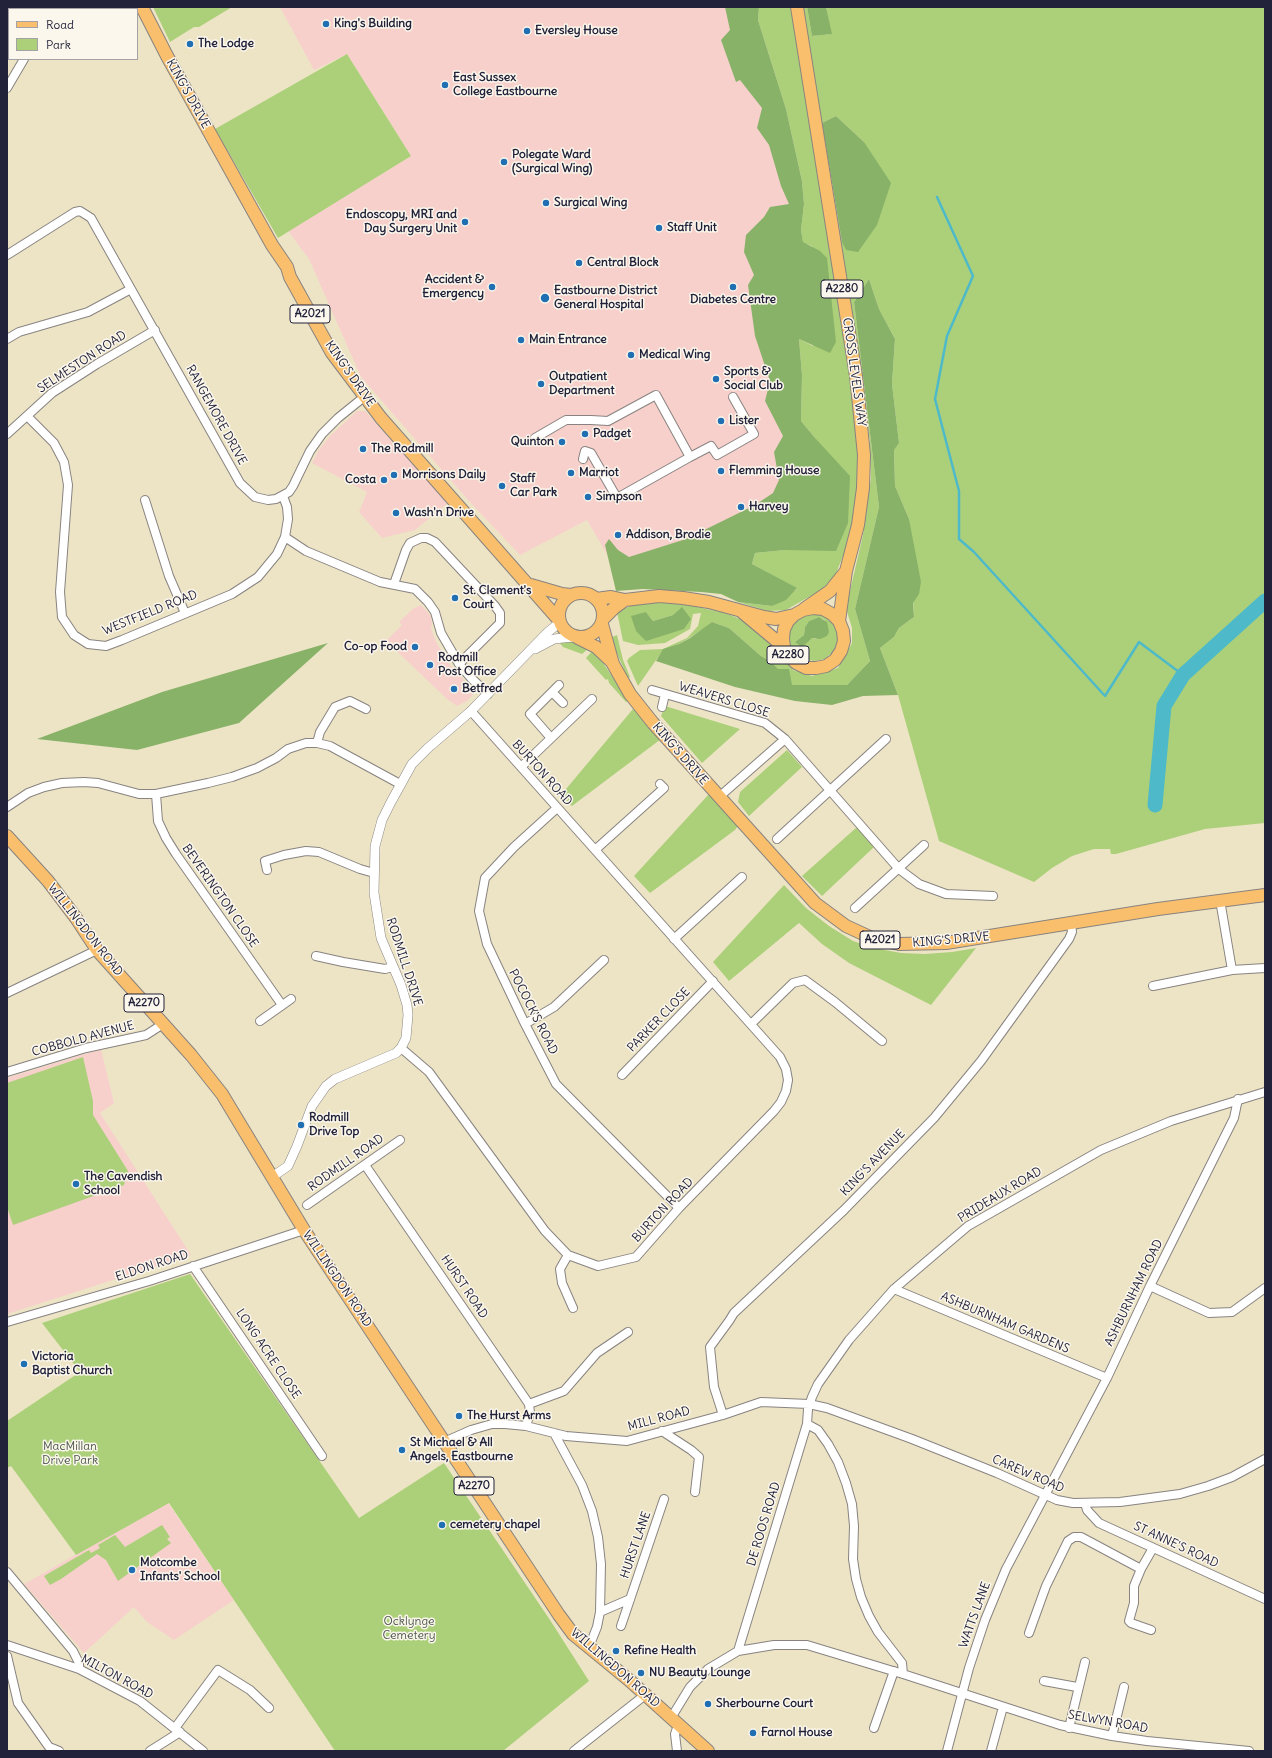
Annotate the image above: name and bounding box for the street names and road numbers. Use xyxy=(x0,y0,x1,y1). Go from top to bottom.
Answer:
street label: KING'S DRIVE xyxy=(163,57,213,131)
road number: A2280 xyxy=(821,280,863,298)
road number: A2021 xyxy=(290,305,330,323)
street label: CROSS LEVELS WAY xyxy=(839,317,869,427)
street label: SELMESTON ROAD xyxy=(35,328,129,396)
street label: KING'S DRIVE xyxy=(322,338,378,410)
street label: RANGEMORE DRIVE xyxy=(183,363,249,467)
street label: WESTFIELD ROAD xyxy=(101,587,199,639)
road number: A2280 xyxy=(767,646,809,664)
street label: WEAVERS CLOSE xyxy=(677,679,771,721)
street label: KING'S DRIVE xyxy=(649,720,711,788)
street label: BURTON ROAD xyxy=(509,737,575,809)
street label: BEVERINGTON CLOSE xyxy=(179,842,261,950)
street label: WILLINGDON ROAD xyxy=(44,881,126,979)
street label: RODMILL DRIVE xyxy=(383,916,425,1008)
street label: KING'S DRIVE xyxy=(912,929,990,951)
road number: A2021 xyxy=(860,931,900,949)
street label: POCOCK'S ROAD xyxy=(505,967,561,1057)
street label: PARKER CLOSE xyxy=(625,985,693,1055)
road number: A2270 xyxy=(124,994,164,1012)
street label: COBBOLD AVENUE xyxy=(30,1018,136,1060)
street label: KING'S AVENUE xyxy=(838,1127,908,1199)
street label: RODMILL ROAD xyxy=(305,1131,387,1195)
street label: PRIDEAUX ROAD xyxy=(956,1164,1044,1226)
street label: BURTON ROAD xyxy=(629,1175,697,1245)
street label: WILLINGDON ROAD xyxy=(299,1228,375,1330)
street label: ASHBURNHAM ROAD xyxy=(1102,1237,1166,1349)
street label: ELDON ROAD xyxy=(114,1247,190,1285)
street label: HURST ROAD xyxy=(438,1253,490,1321)
street label: ASHBURNHAM GARDENS xyxy=(938,1289,1072,1357)
street label: LONG ACRE CLOSE xyxy=(233,1306,303,1402)
street label: MILL ROAD xyxy=(626,1404,692,1434)
street label: CAREW ROAD xyxy=(990,1452,1066,1496)
road number: A2270 xyxy=(454,1477,494,1495)
street label: DE ROOS ROAD xyxy=(744,1480,784,1568)
street label: HURST LANE xyxy=(618,1510,654,1580)
street label: ST ANNE'S ROAD xyxy=(1131,1519,1221,1571)
street label: WATTS LANE xyxy=(956,1580,994,1650)
street label: WILLINGDON ROAD xyxy=(567,1625,663,1711)
street label: MILTON ROAD xyxy=(78,1652,156,1702)
street label: SELWYN ROAD xyxy=(1067,1708,1149,1736)

